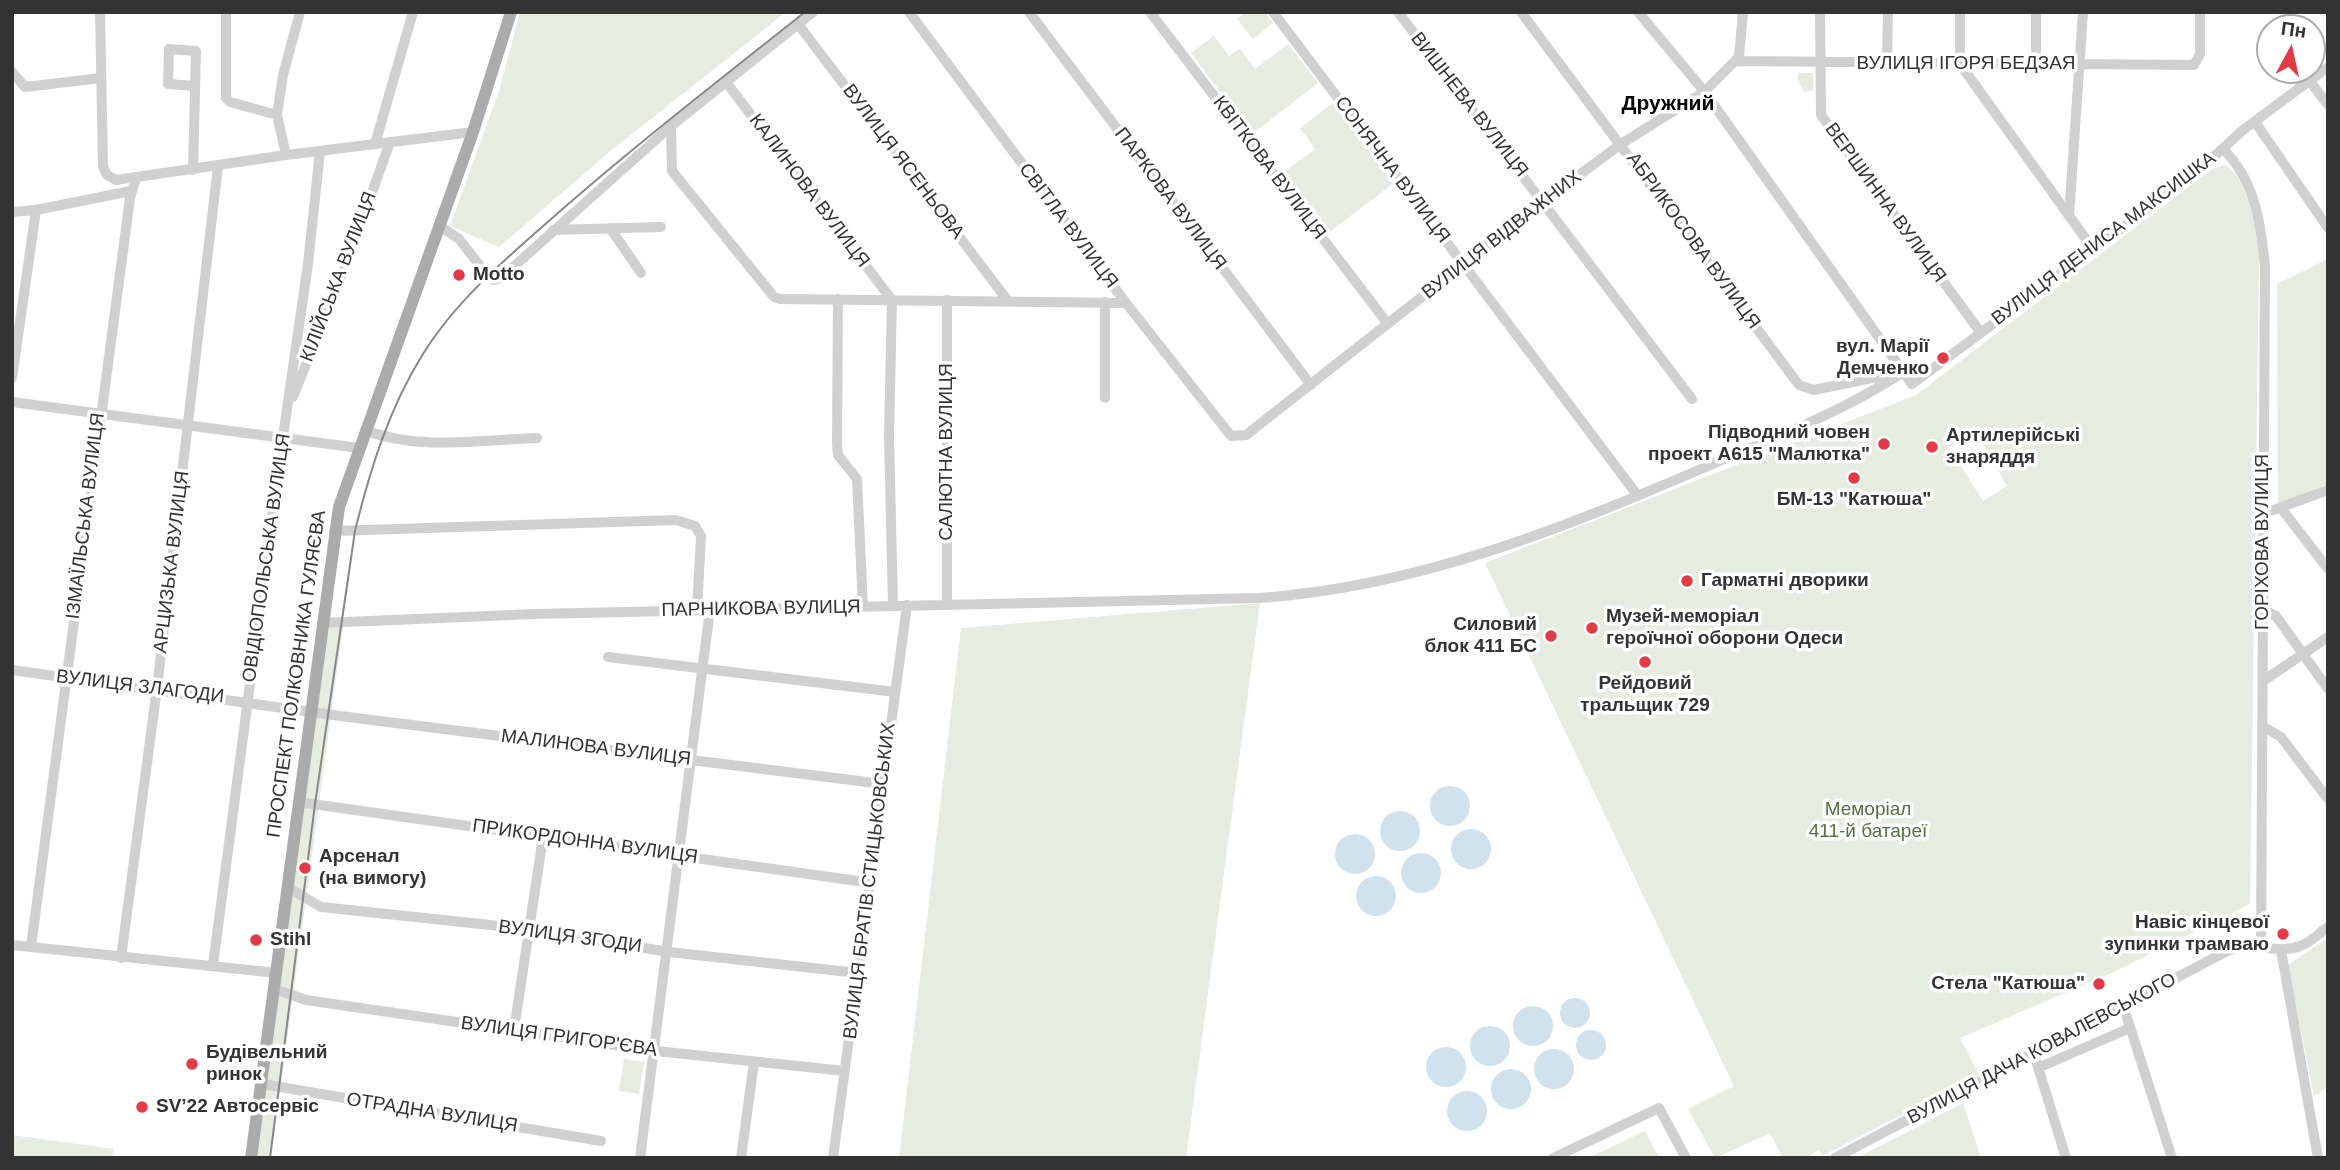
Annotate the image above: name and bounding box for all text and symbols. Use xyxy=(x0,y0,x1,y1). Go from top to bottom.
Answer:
north arrow xyxy=(2256,14,2326,84)
text: Пн xyxy=(2280,18,2308,42)
street label: ВИШНЕВА ВУЛИЦЯ xyxy=(1405,28,1533,182)
street label: ВУЛИЦЯ ІГОРЯ БЕДЗАЯ xyxy=(1856,53,2076,75)
street label: ВУЛИЦЯ ЯСЕНЬОВА xyxy=(837,80,969,244)
district label: Дружний xyxy=(1622,91,1714,117)
street label: КВІТКОВА ВУЛИЦЯ xyxy=(1208,92,1330,244)
street label: СОНЯЧНА ВУЛИЦЯ xyxy=(1330,92,1454,248)
street label: КАЛИНОВА ВУЛИЦЯ xyxy=(744,110,874,272)
street label: ВЕРШИННА ВУЛИЦЯ xyxy=(1819,119,1951,287)
street label: ПАРКОВА ВУЛИЦЯ xyxy=(1109,123,1231,275)
street label: ВУЛИЦЯ ДЕНИСА МАКСИШКА xyxy=(1987,147,2221,331)
street label: АБРИКОСОВА ВУЛИЦЯ xyxy=(1621,148,1765,334)
street label: СВІТЛА ВУЛИЦЯ xyxy=(1014,159,1122,293)
street label: ВУЛИЦЯ ВІДВАЖНИХ xyxy=(1418,166,1586,304)
street label: КІЛІЙСЬКА ВУЛИЦЯ xyxy=(296,189,382,365)
place label: Motto xyxy=(473,264,525,286)
marker: Motto xyxy=(451,267,467,283)
place label: вул. Марії Демченко xyxy=(1836,336,1929,380)
marker: вул. Марії Демченко xyxy=(1935,350,1951,366)
street label: САЛЮТНА ВУЛИЦЯ xyxy=(936,363,958,541)
street label: ІЗМАЇЛЬСЬКА ВУЛИЦЯ xyxy=(62,412,110,620)
place label: Підводний човен проект А615 "Малютка" xyxy=(1648,422,1870,466)
place label: Артилерійські знаряддя xyxy=(1946,425,2080,469)
street label: ОВІДІОПОЛЬСЬКА ВУЛИЦЯ xyxy=(238,432,296,684)
marker: Підводний човен проект А615 "Малютка" xyxy=(1876,436,1892,452)
marker: Артилерійські знаряддя xyxy=(1924,439,1940,455)
street label: ГОРІХОВА ВУЛИЦЯ xyxy=(2252,454,2274,630)
street label: АРЦИЗЬКА ВУЛИЦЯ xyxy=(150,470,194,654)
marker: БМ-13 "Катюша" xyxy=(1846,470,1862,486)
place label: БМ-13 "Катюша" xyxy=(1777,489,1931,511)
street label: ПРОСПЕКТ ПОЛКОВНИКА ГУЛЯЄВА xyxy=(263,509,331,839)
place label: Гарматні дворики xyxy=(1701,570,1869,592)
marker: Гарматні дворики xyxy=(1679,573,1695,589)
street label: ПАРНИКОВА ВУЛИЦЯ xyxy=(661,596,861,622)
place label: Музей-меморіал героїчної оборони Одеси xyxy=(1606,606,1843,650)
place label: Силовий блок 411 БС xyxy=(1424,614,1537,658)
marker: Музей-меморіал героїчної оборони Одеси xyxy=(1584,620,1600,636)
marker: Силовий блок 411 БС xyxy=(1543,628,1559,644)
marker: Рейдовий тральщик 729 xyxy=(1637,654,1653,670)
street label: ВУЛИЦЯ ЗЛАГОДИ xyxy=(55,665,225,709)
place label: Рейдовий тральщик 729 xyxy=(1580,673,1710,717)
street label: ВУЛИЦЯ БРАТІВ СТИЦЬКОВСЬКИХ xyxy=(839,721,901,1041)
street label: МАЛИНОВА ВУЛИЦЯ xyxy=(500,725,692,771)
park label: Меморіал 411-й батареї xyxy=(1809,799,1927,843)
street label: ПРИКОРДОННА ВУЛИЦЯ xyxy=(471,815,699,869)
place label: Арсенал (на вимогу) xyxy=(319,846,426,890)
marker: Арсенал (на вимогу) xyxy=(297,860,313,876)
place label: Навіс кінцевої зупинки трамваю xyxy=(2105,912,2269,956)
street label: ВУЛИЦЯ ЗГОДИ xyxy=(497,916,643,958)
marker: Навіс кінцевої зупинки трамваю xyxy=(2275,926,2291,942)
place label: Stihl xyxy=(270,929,311,951)
marker: Stihl xyxy=(248,932,264,948)
street label: ВУЛИЦЯ ДАЧА КОВАЛЕВСЬКОГО xyxy=(1904,968,2180,1130)
place label: Стела "Катюша" xyxy=(1931,973,2085,995)
marker: Стела "Катюша" xyxy=(2091,976,2107,992)
street label: ВУЛИЦЯ ГРИГОР'ЄВА xyxy=(459,1012,659,1062)
place label: Будівельний ринок xyxy=(206,1042,327,1086)
marker: Будівельний ринок xyxy=(184,1056,200,1072)
street label: ОТРАДНА ВУЛИЦЯ xyxy=(345,1088,519,1138)
place label: SV’22 Автосервіс xyxy=(156,1096,319,1118)
marker: SV’22 Автосервіс xyxy=(134,1099,150,1115)

